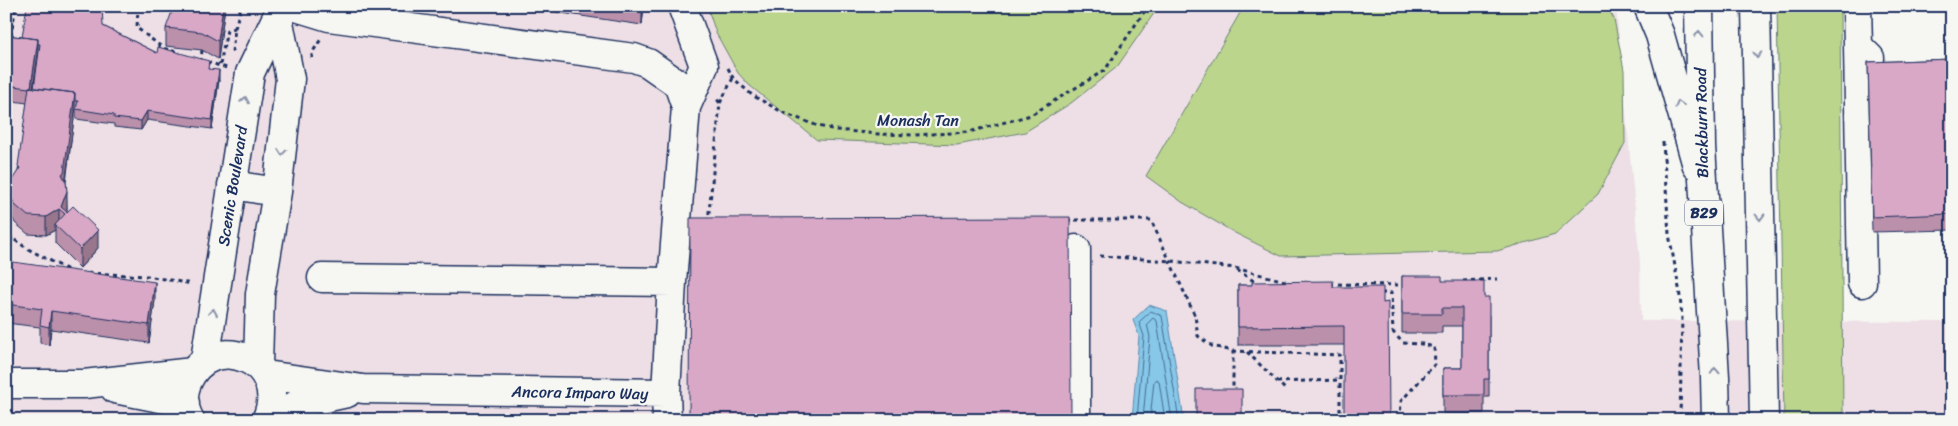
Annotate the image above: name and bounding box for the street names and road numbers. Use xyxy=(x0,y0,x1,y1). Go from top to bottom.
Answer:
street label: Blackburn Road xyxy=(1686,66,1717,178)
street label: Monash Tan xyxy=(877,106,959,135)
street label: Scenic Boulevard xyxy=(209,122,257,248)
road number: B29 xyxy=(1685,200,1723,226)
street label: Ancora Imparo Way xyxy=(510,377,649,408)

